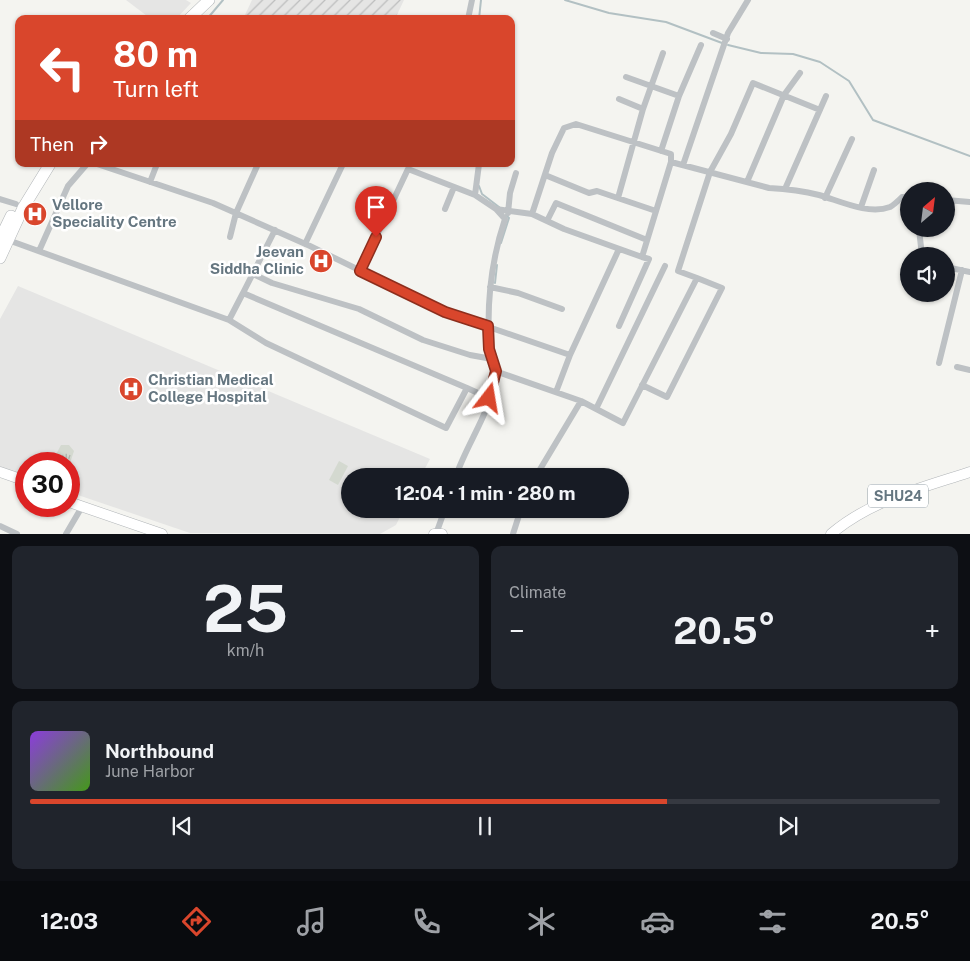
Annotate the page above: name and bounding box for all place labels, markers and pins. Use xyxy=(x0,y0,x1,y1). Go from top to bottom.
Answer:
pin xyxy=(355,186,397,237)
place label: Vellore Speciality Centre xyxy=(52,196,177,230)
hospital icon: Vellore Speciality Centre xyxy=(22,201,48,227)
place label: Jeevan Siddha Clinic xyxy=(210,243,304,277)
hospital icon: Jeevan Siddha Clinic xyxy=(308,248,334,274)
place label: Christian Medical College Hospital xyxy=(148,371,274,405)
hospital icon: Christian Medical College Hospital xyxy=(118,376,144,402)

